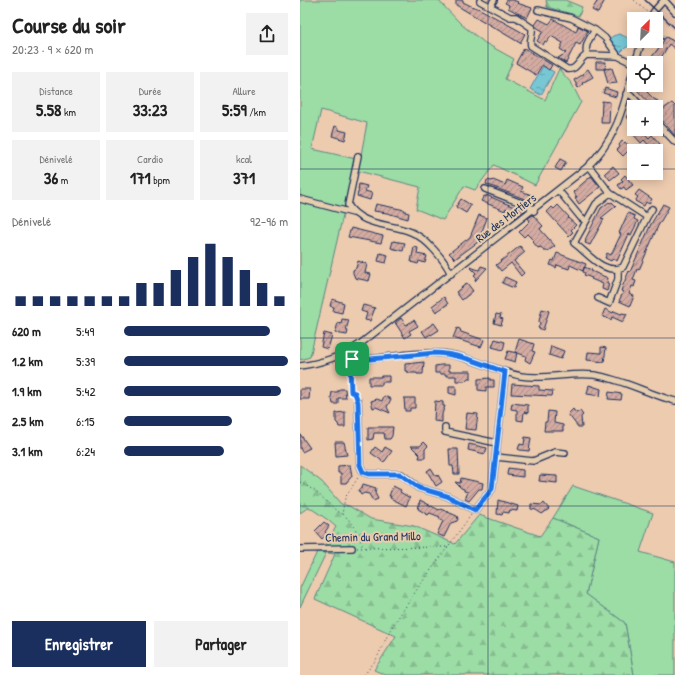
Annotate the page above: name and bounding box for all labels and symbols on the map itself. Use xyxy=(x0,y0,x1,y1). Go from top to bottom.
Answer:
north arrow xyxy=(627,12,663,48)
street label: Rue des Mortiers xyxy=(472,189,540,246)
pin xyxy=(335,342,369,376)
street label: Chemin du Grand Millo xyxy=(325,527,421,546)

